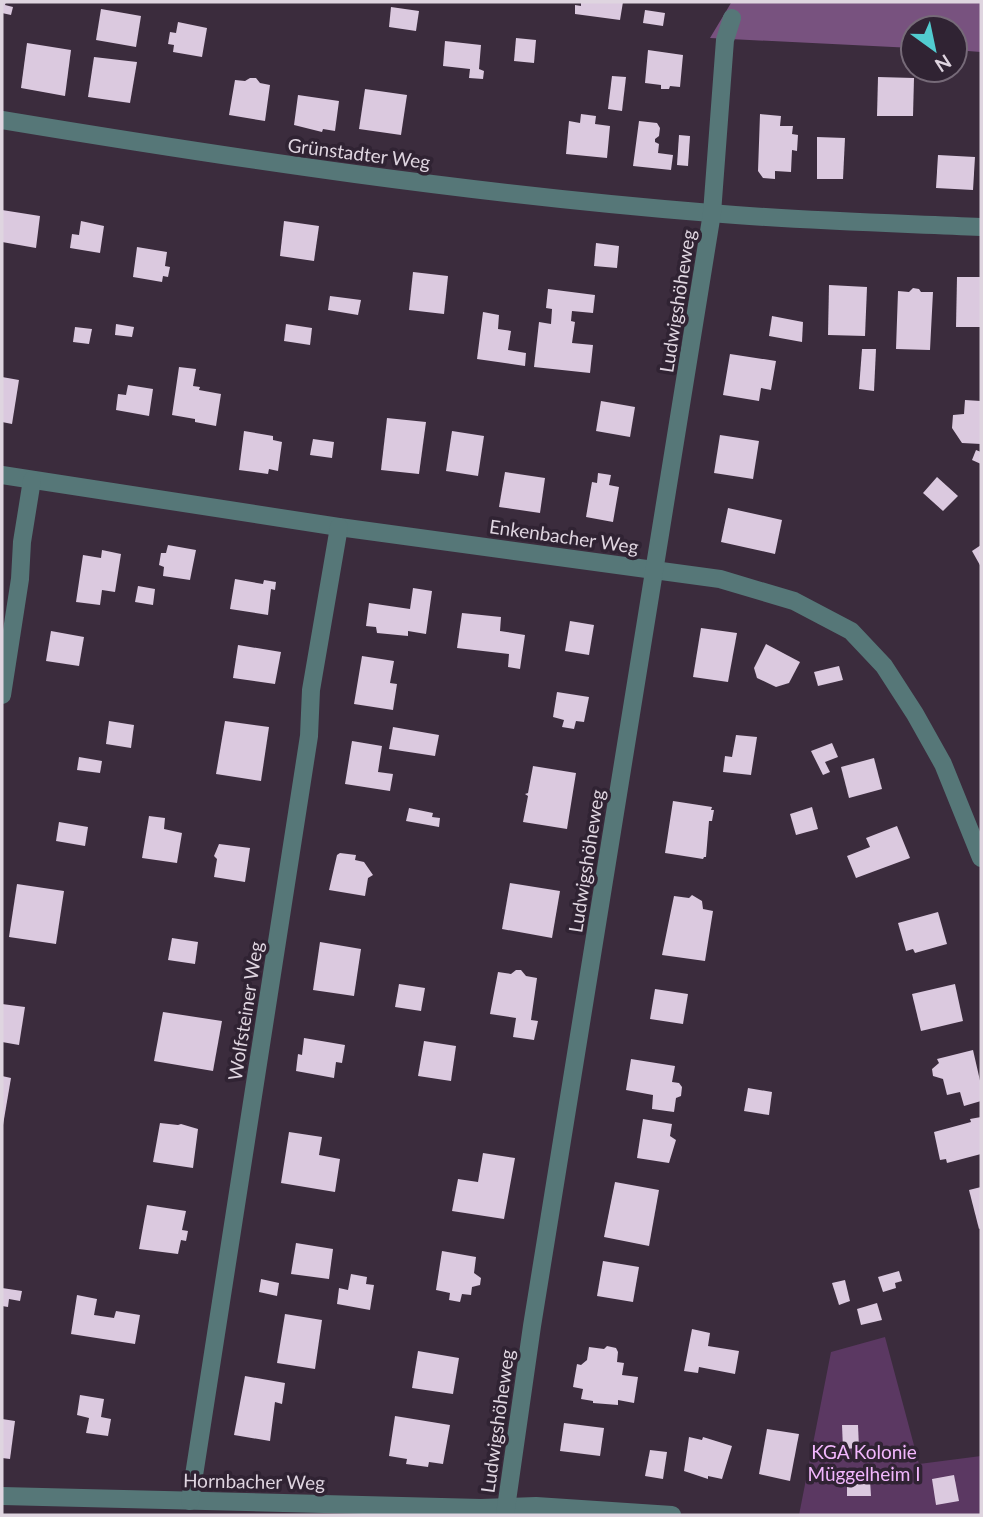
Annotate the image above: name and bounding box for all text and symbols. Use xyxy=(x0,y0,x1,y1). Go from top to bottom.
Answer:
north arrow xyxy=(899,14,969,84)
text: N xyxy=(931,50,956,77)
street label: Grünstadter Weg xyxy=(286,133,432,173)
street label: Ludwigshöheweg xyxy=(654,228,700,374)
street label: Enkenbacher Weg xyxy=(488,514,640,558)
street label: Ludwigshöheweg xyxy=(563,788,609,934)
street label: Wolfsteiner Weg xyxy=(223,940,267,1082)
street label: Ludwigshöheweg xyxy=(476,1348,518,1494)
park label: KGA Kolonie Müggelheim I xyxy=(807,1440,921,1485)
street label: Hornbacher Weg xyxy=(183,1468,325,1494)

